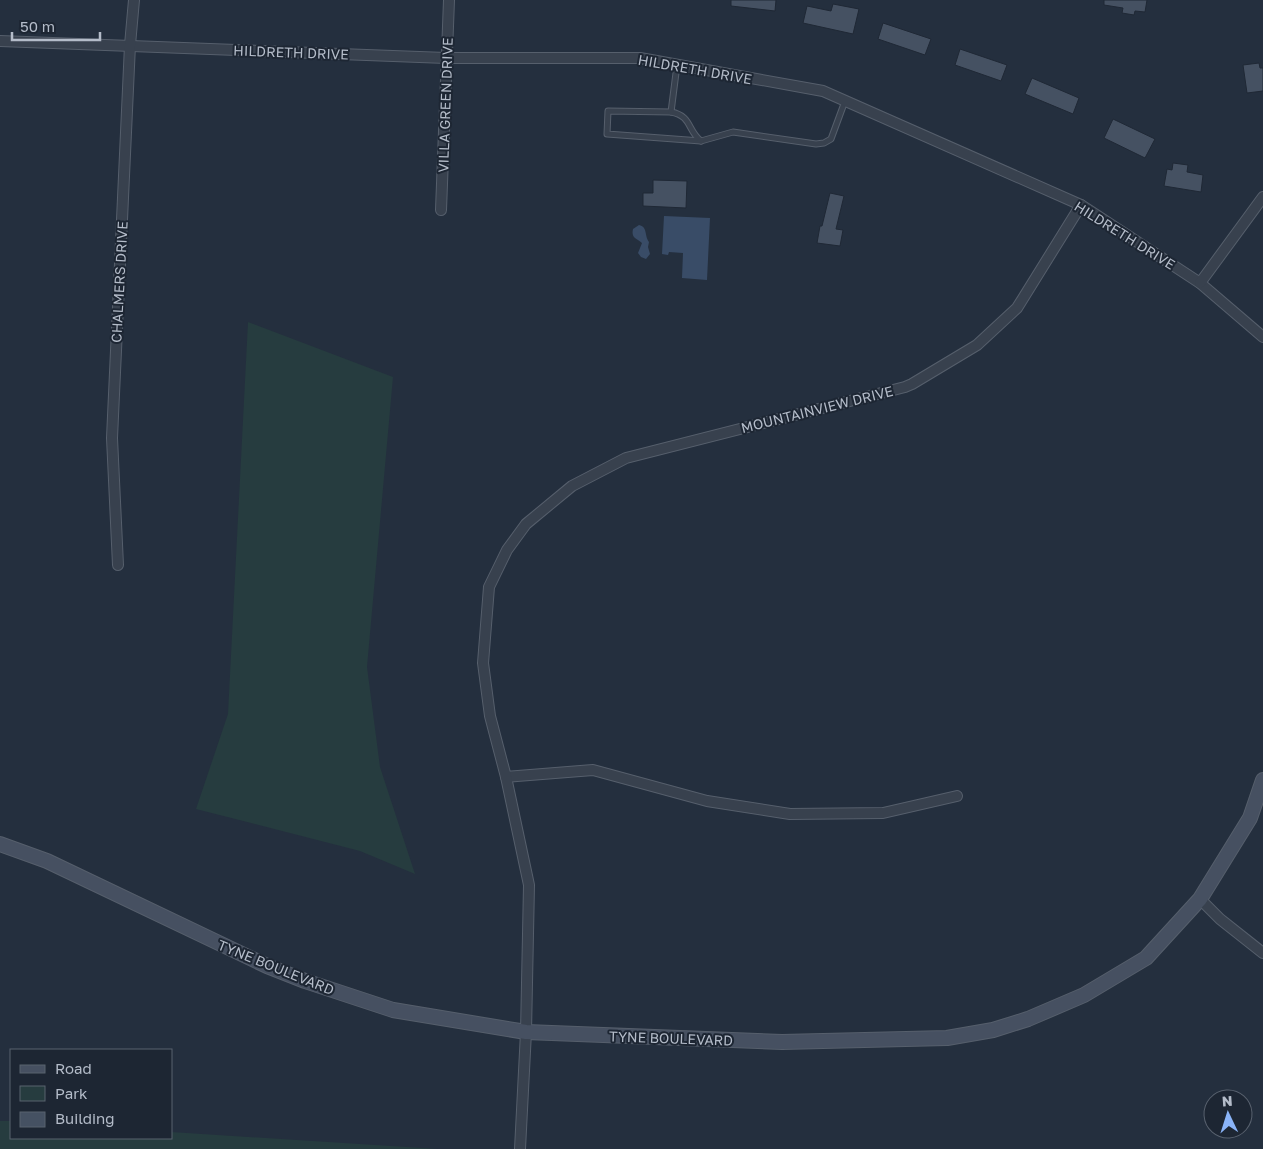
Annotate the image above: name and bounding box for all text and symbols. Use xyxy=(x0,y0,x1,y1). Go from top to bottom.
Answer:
scale bar xyxy=(12,10,100,42)
text: 50 m xyxy=(20,17,55,35)
street label: VILLA GREEN DRIVE xyxy=(434,37,456,173)
street label: HILDRETH DRIVE xyxy=(233,41,349,63)
street label: HILDRETH DRIVE xyxy=(637,51,753,87)
street label: HILDRETH DRIVE xyxy=(1072,197,1178,273)
street label: CHALMERS DRIVE xyxy=(107,221,131,343)
street label: MOUNTAINVIEW DRIVE xyxy=(739,382,895,436)
street label: TYNE BOULEVARD xyxy=(215,936,337,998)
street label: TYNE BOULEVARD xyxy=(609,1027,733,1049)
legend xyxy=(10,1049,172,1139)
text: Road xyxy=(55,1059,92,1077)
text: Park xyxy=(55,1084,88,1102)
north arrow xyxy=(1203,1089,1253,1139)
text: N xyxy=(1221,1092,1233,1109)
text: Building xyxy=(55,1109,115,1127)

